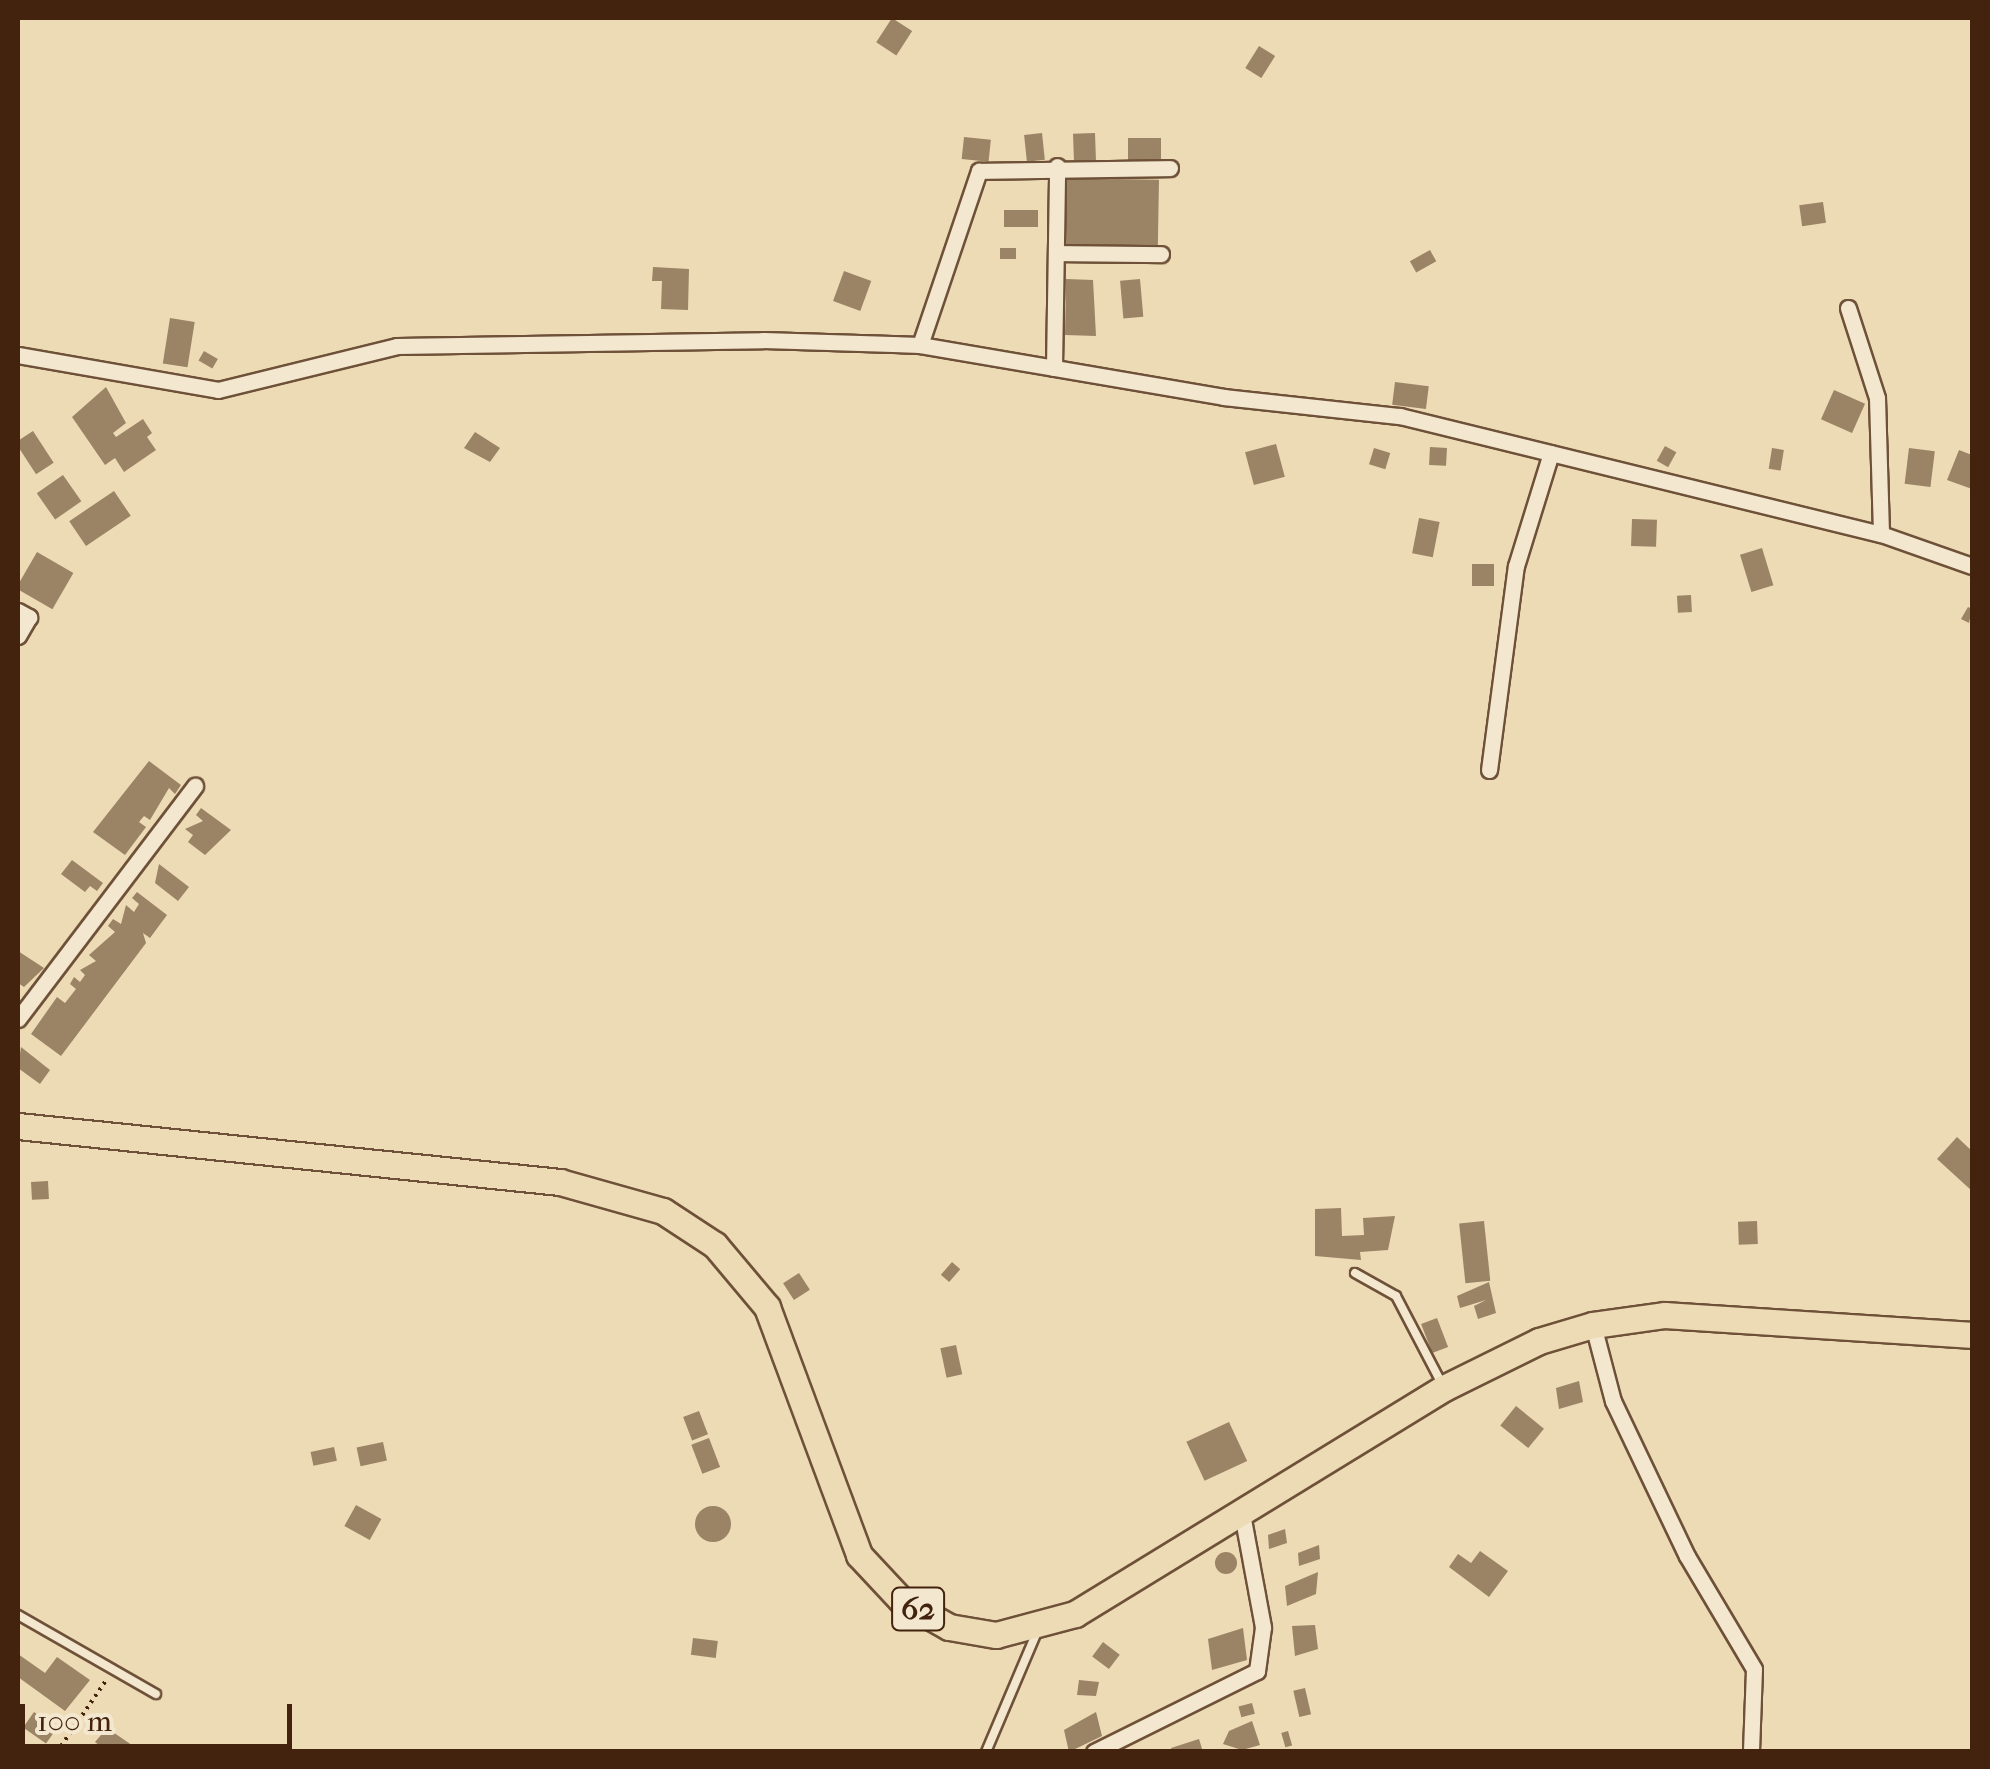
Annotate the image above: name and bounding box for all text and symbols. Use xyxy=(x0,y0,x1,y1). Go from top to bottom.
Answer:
road number: 62 xyxy=(890,1582,946,1636)
scale bar xyxy=(25,1684,298,1746)
text: 100 m xyxy=(37,1704,112,1739)

